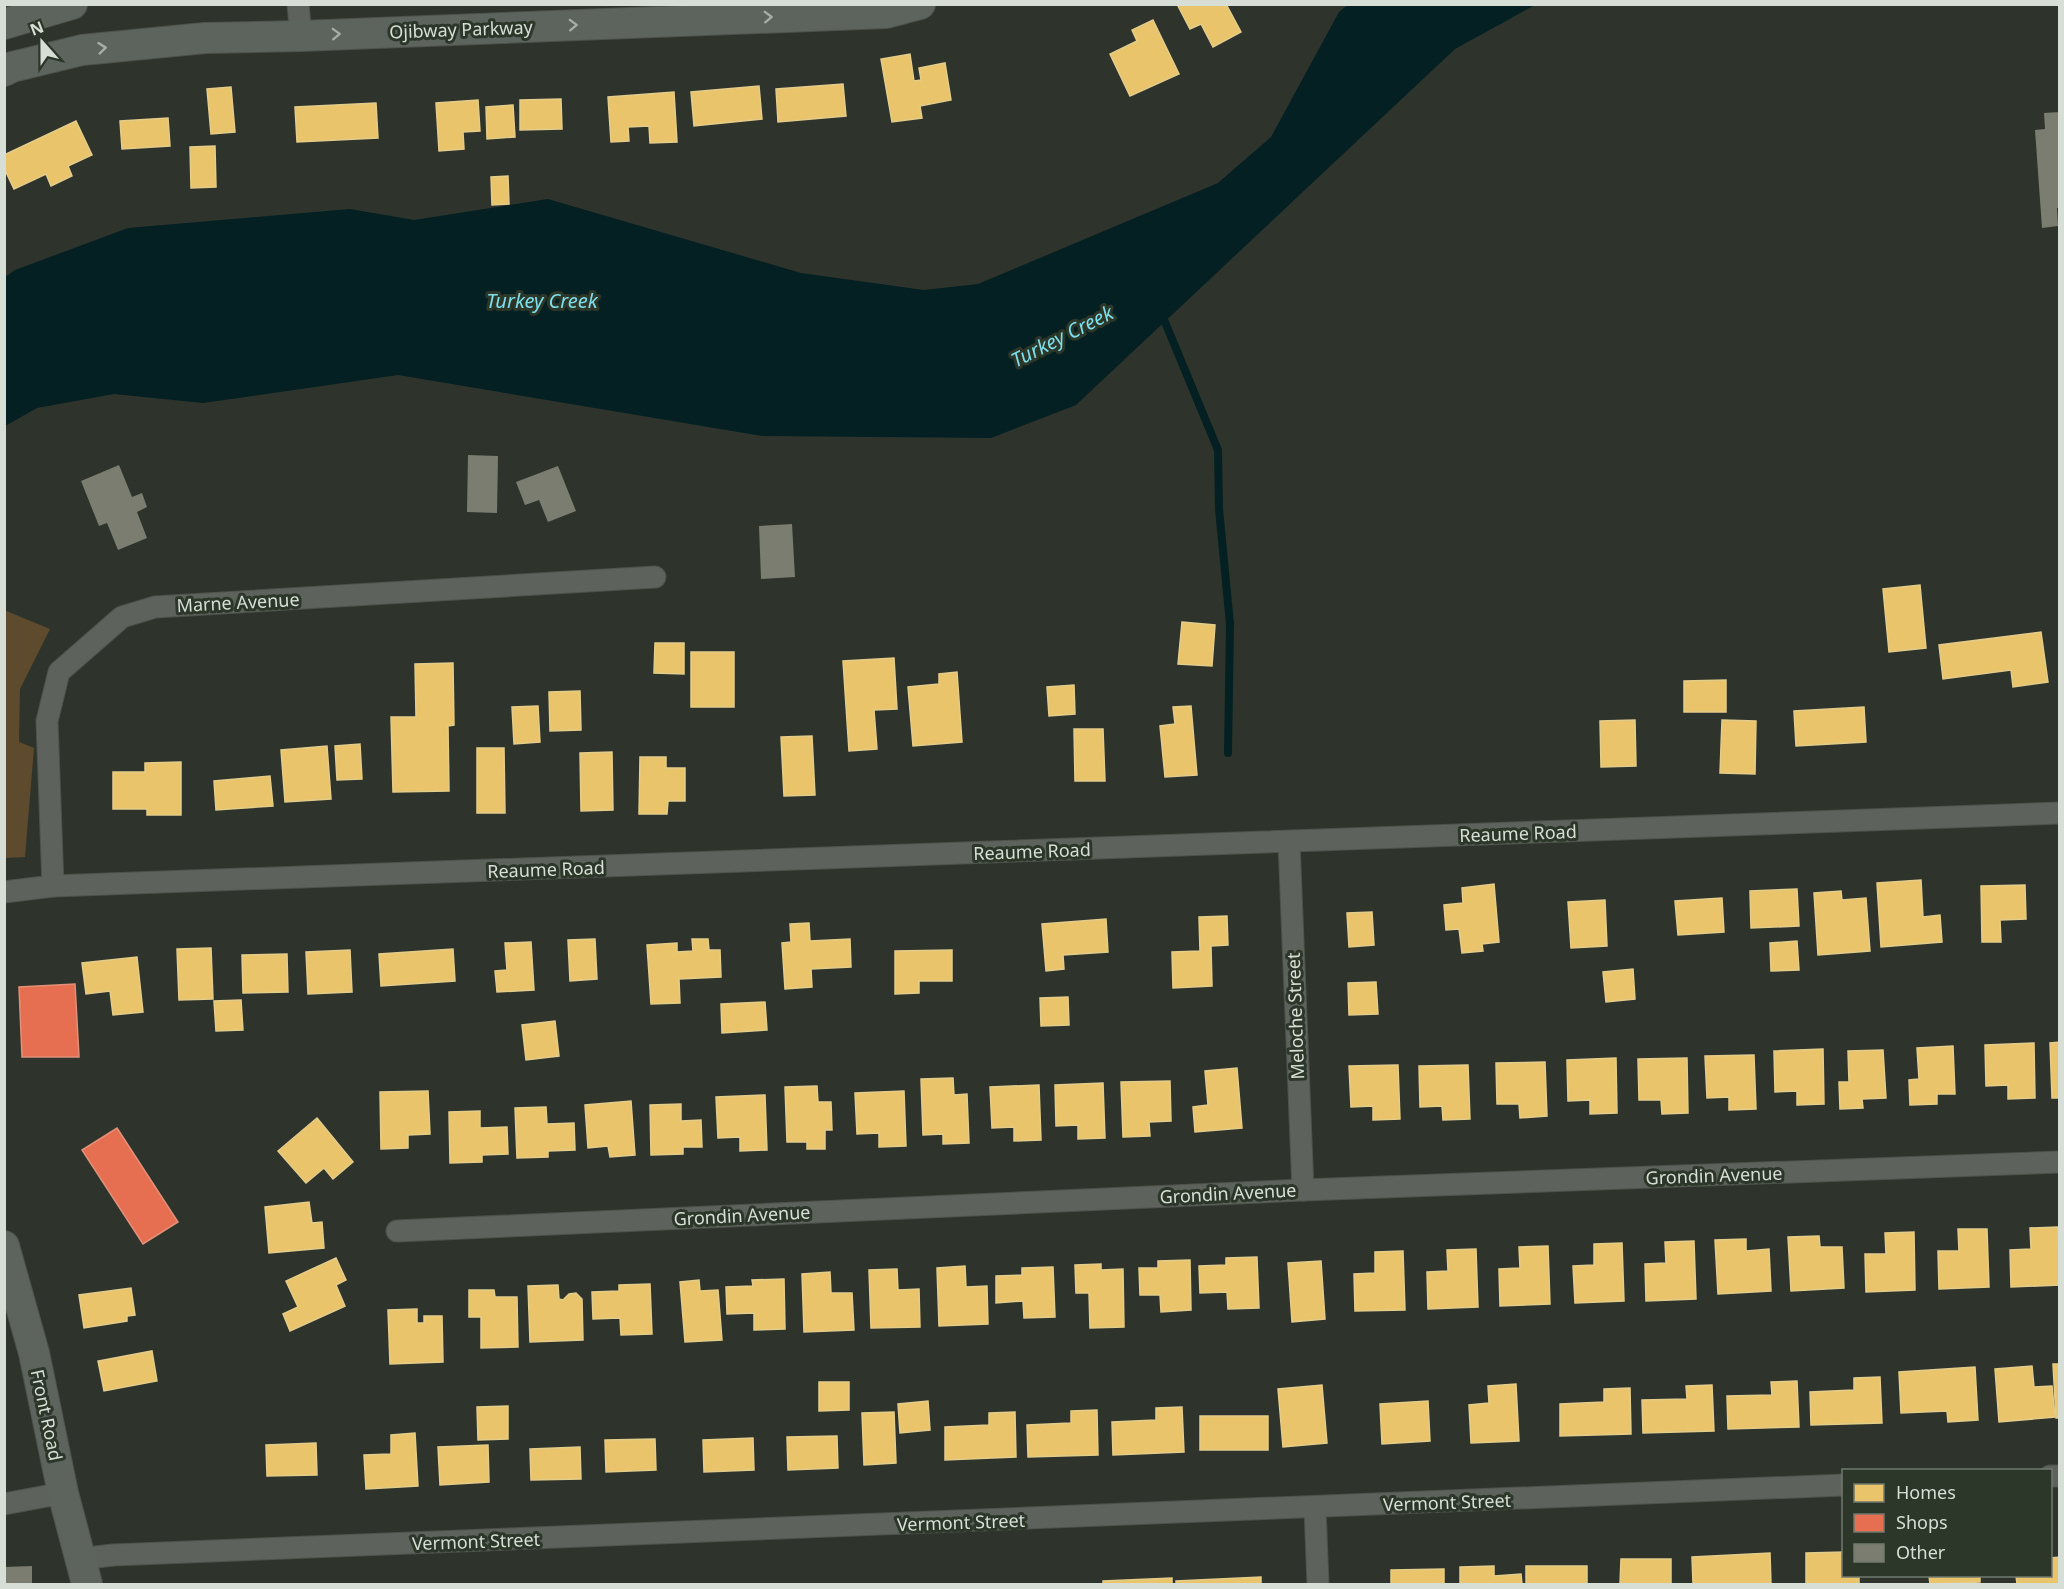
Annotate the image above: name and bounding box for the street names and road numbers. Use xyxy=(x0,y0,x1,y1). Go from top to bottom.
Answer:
street label: Ojibway Parkway xyxy=(389,14,534,43)
street label: Marne Avenue xyxy=(176,587,300,617)
street label: Reaume Road xyxy=(1459,819,1577,847)
street label: Reaume Road xyxy=(973,837,1091,865)
street label: Reaume Road xyxy=(487,855,605,883)
street label: Meloche Street xyxy=(1281,952,1309,1080)
street label: Grondin Avenue xyxy=(1645,1161,1783,1189)
street label: Grondin Avenue xyxy=(1159,1177,1297,1209)
street label: Grondin Avenue xyxy=(673,1199,811,1231)
street label: Front Road xyxy=(26,1367,68,1463)
street label: Vermont Street xyxy=(1382,1488,1512,1516)
street label: Vermont Street xyxy=(896,1508,1026,1536)
street label: Vermont Street xyxy=(411,1527,541,1555)

